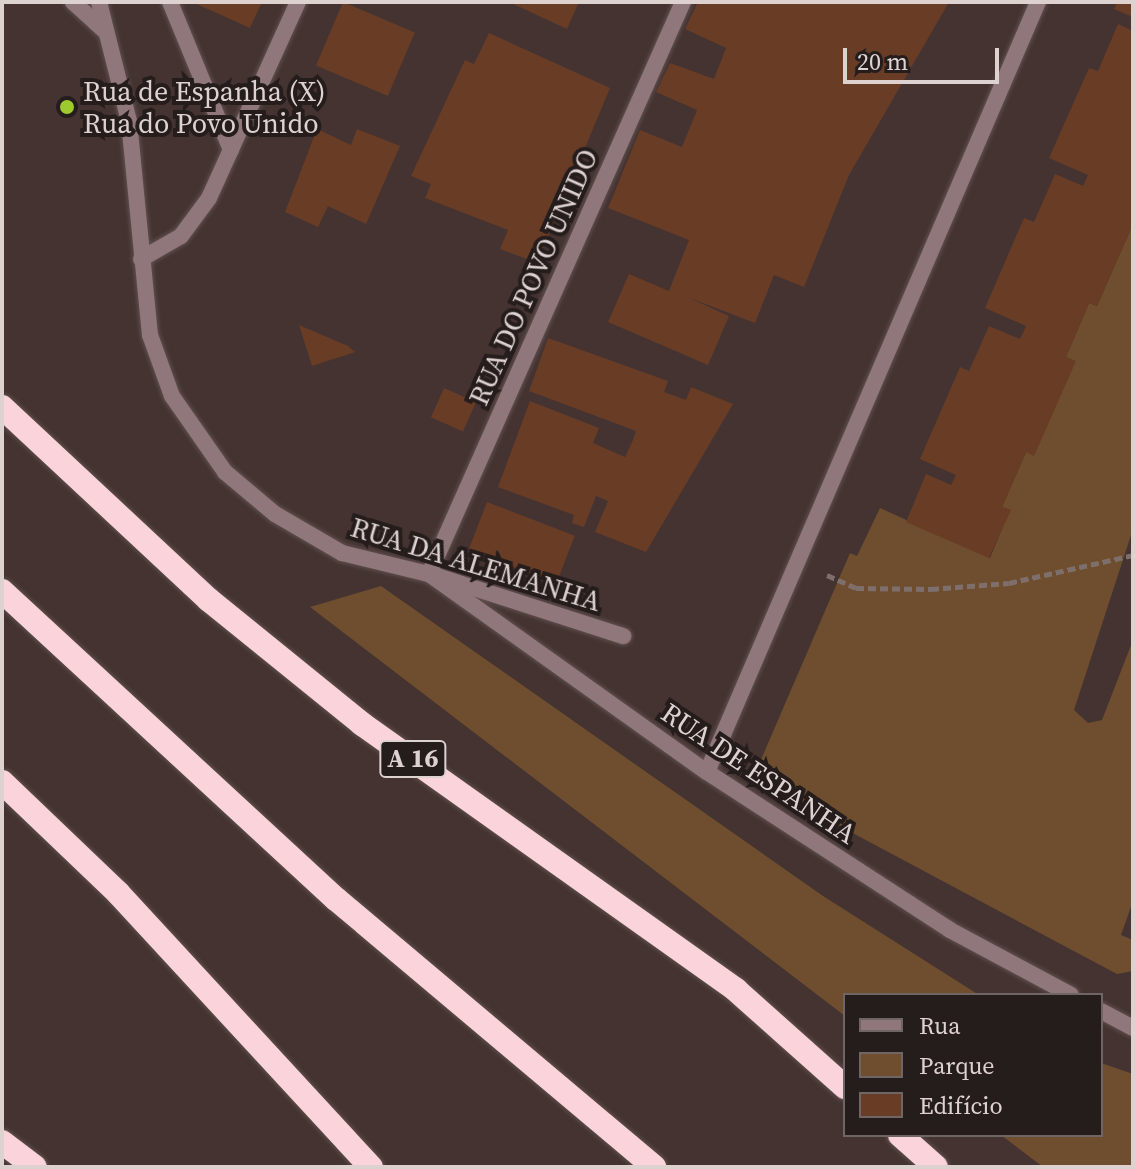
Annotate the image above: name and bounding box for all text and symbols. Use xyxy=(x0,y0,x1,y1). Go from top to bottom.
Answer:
scale bar xyxy=(847,32,1003,82)
text: 20 m xyxy=(857,45,908,78)
place label: Rua de Espanha (X) Rua do Povo Unido xyxy=(83,74,326,140)
marker: Rua de Espanha (X) Rua do Povo Unido xyxy=(58,98,76,116)
street label: RUA DO POVO UNIDO xyxy=(461,144,605,410)
street label: RUA DA ALEMANHA xyxy=(347,510,605,618)
street label: RUA DE ESPANHA xyxy=(655,695,863,851)
road number: A 16 xyxy=(379,737,447,781)
legend xyxy=(843,993,1103,1137)
text: Rua xyxy=(919,1009,961,1042)
text: Parque xyxy=(919,1049,995,1082)
text: Edifício xyxy=(919,1089,1003,1122)

